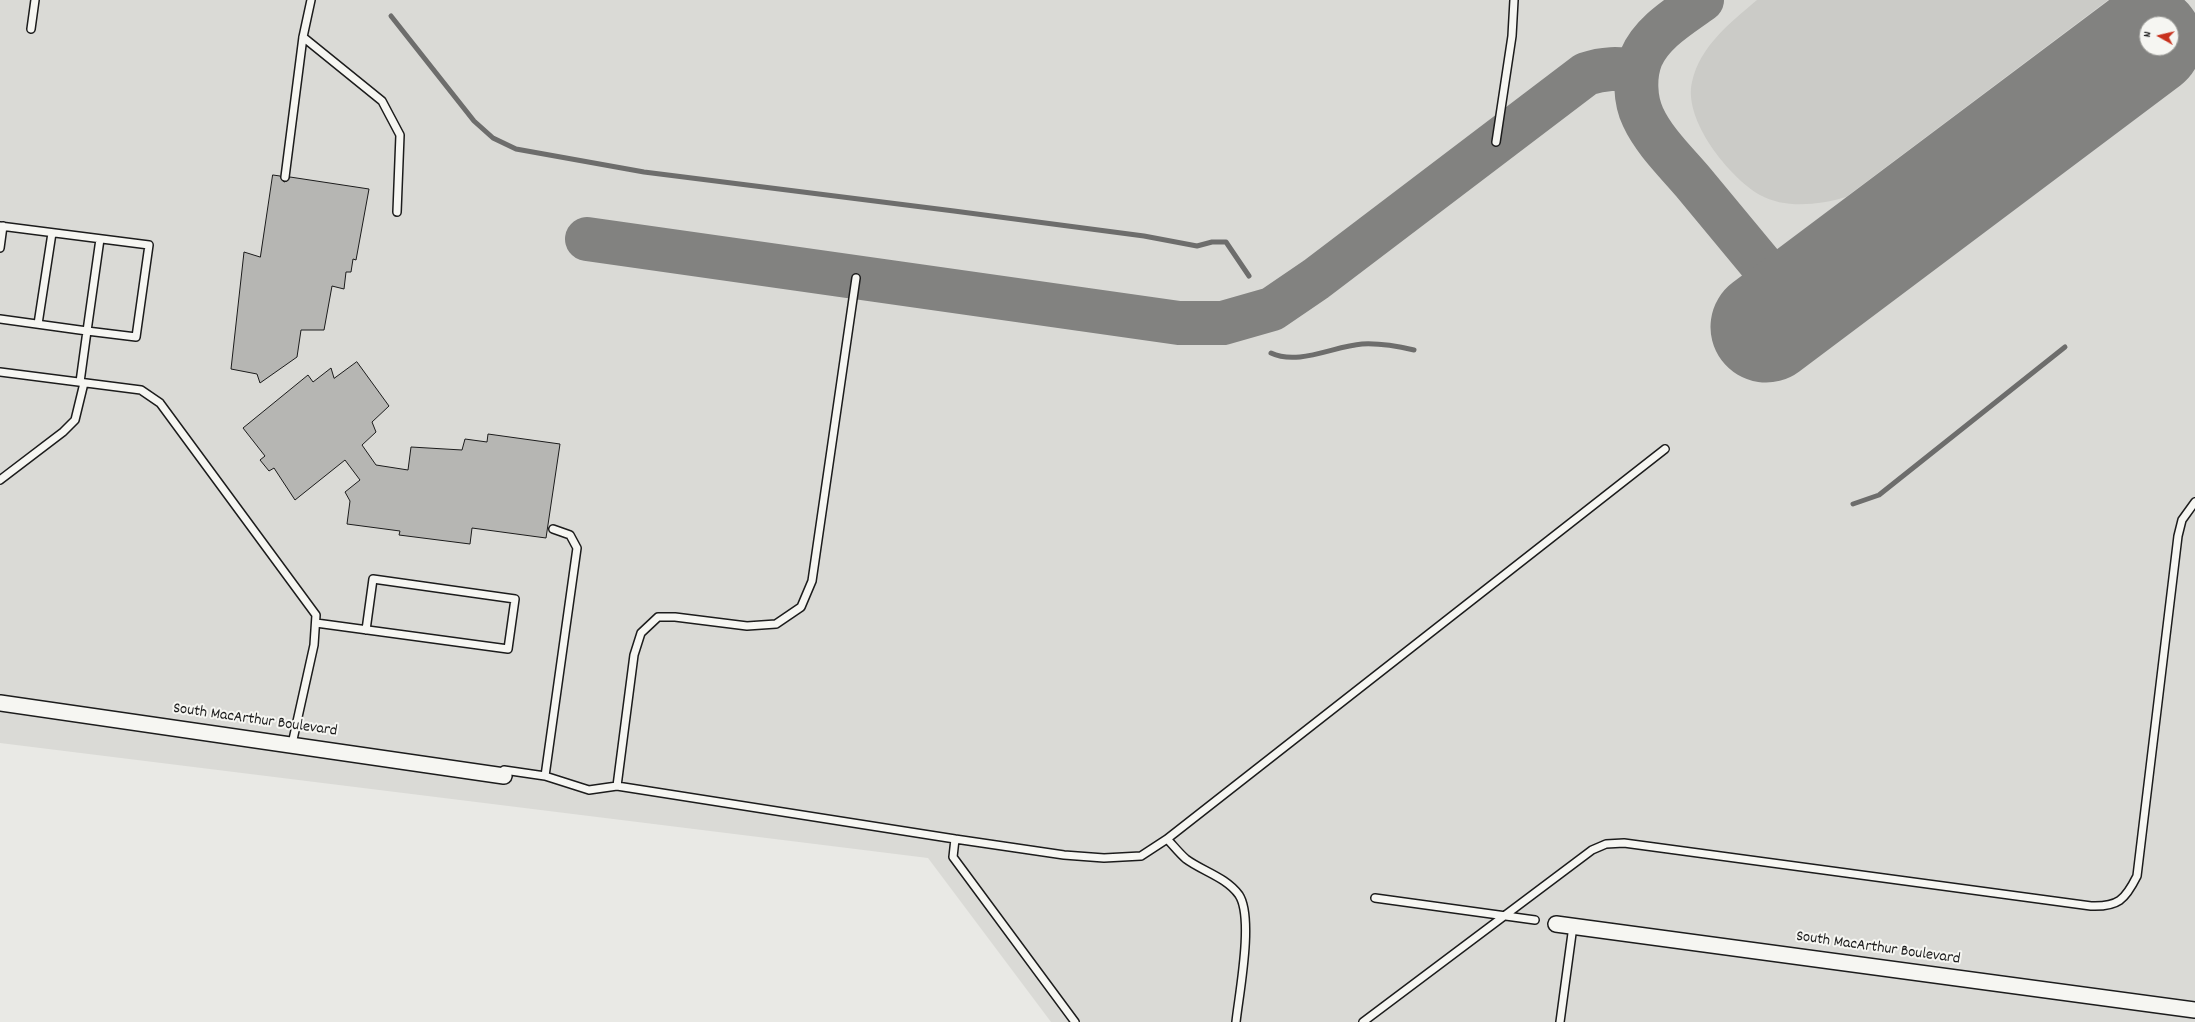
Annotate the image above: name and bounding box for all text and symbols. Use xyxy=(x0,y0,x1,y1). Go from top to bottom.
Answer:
north arrow xyxy=(2139,16,2179,56)
text: N xyxy=(2140,31,2156,38)
street label: South MacArthur Boulevard xyxy=(172,700,338,742)
street label: South MacArthur Boulevard xyxy=(1795,928,1961,970)

